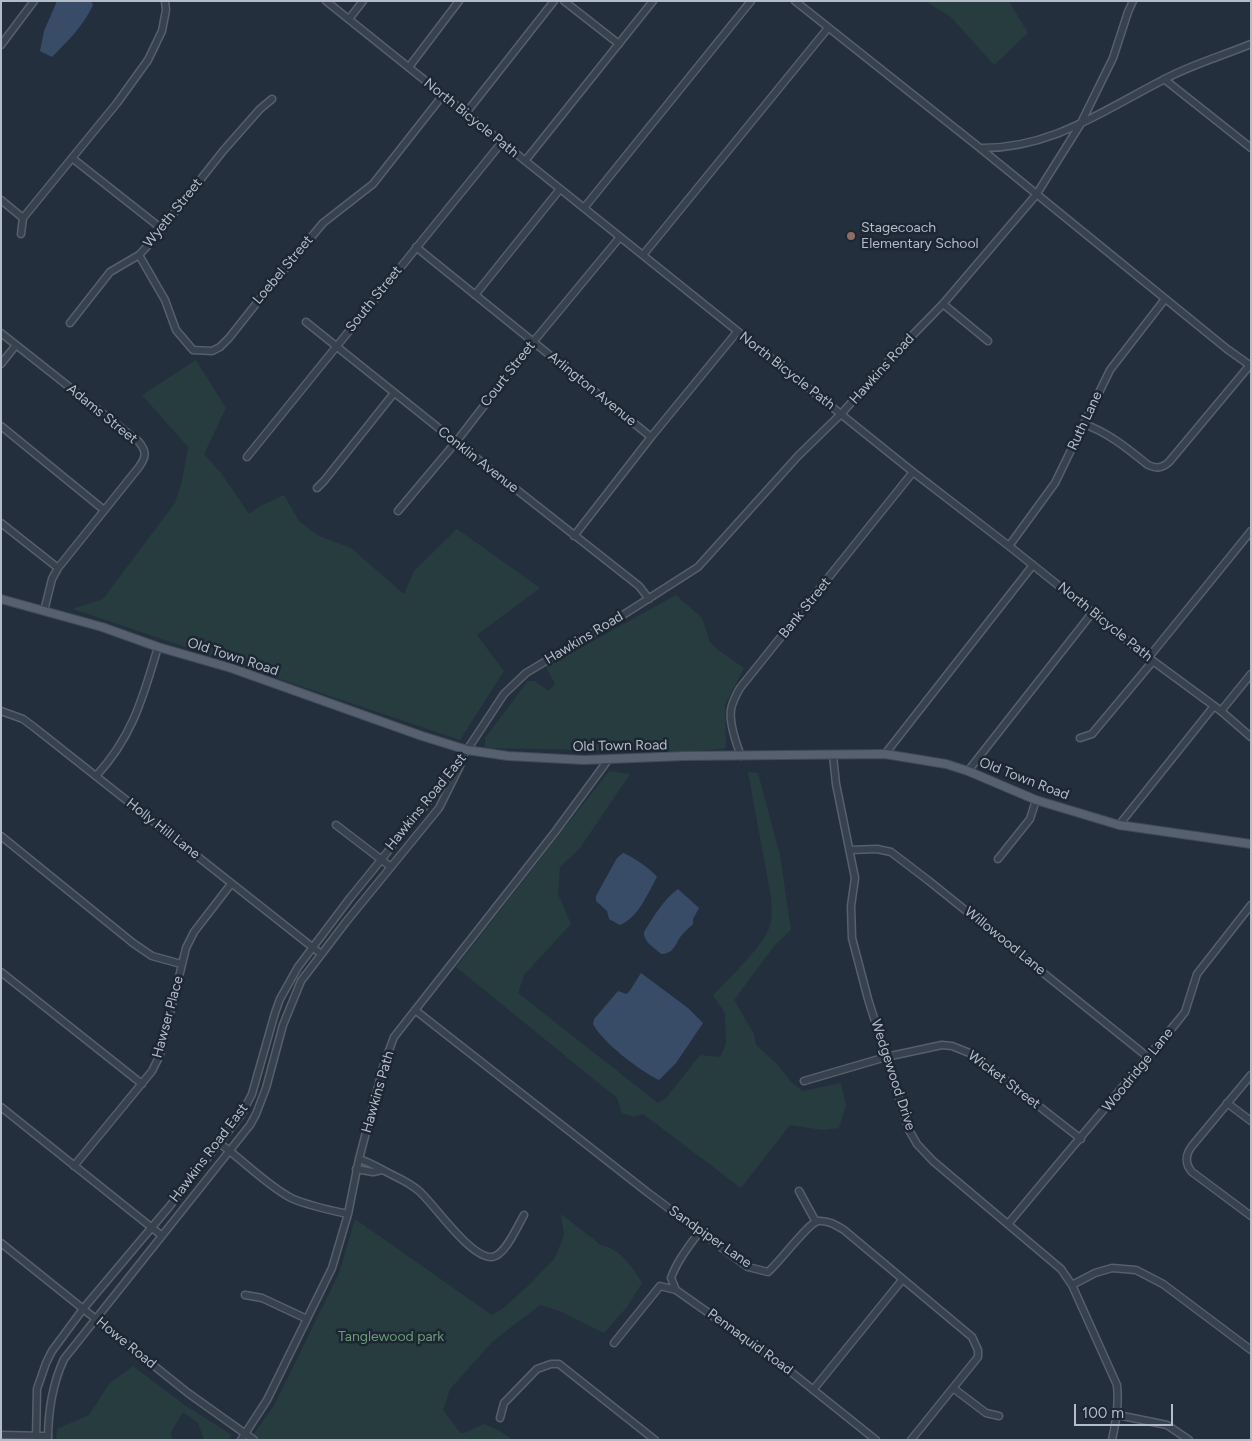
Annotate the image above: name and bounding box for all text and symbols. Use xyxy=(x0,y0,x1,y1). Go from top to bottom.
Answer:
street label: North Bicycle Path xyxy=(420,75,522,161)
street label: Wyeth Street xyxy=(140,175,206,251)
place label: Stagecoach Elementary School xyxy=(861,220,979,252)
marker: Stagecoach Elementary School xyxy=(845,230,857,242)
street label: Loebel Street xyxy=(249,232,317,308)
street label: South Street xyxy=(342,263,406,335)
street label: North Bicycle Path xyxy=(736,328,838,414)
street label: Hawkins Road xyxy=(846,330,918,408)
street label: Court Street xyxy=(477,338,539,410)
street label: Arlington Avenue xyxy=(545,348,639,430)
street label: Adams Street xyxy=(63,380,141,448)
street label: Ruth Lane xyxy=(1064,389,1106,453)
street label: Conklin Avenue xyxy=(434,423,522,497)
street label: Bank Street xyxy=(776,574,834,642)
street label: North Bicycle Path xyxy=(1054,579,1156,665)
street label: Hawkins Road xyxy=(542,608,626,668)
street label: Old Town Road xyxy=(185,634,281,680)
street label: Old Town Road xyxy=(572,737,668,755)
street label: Hawkins Road East xyxy=(382,750,470,854)
street label: Old Town Road xyxy=(977,754,1071,804)
street label: Holly Hill Lane xyxy=(123,795,203,863)
street label: Willowood Lane xyxy=(961,903,1049,979)
street label: Hawser Place xyxy=(149,974,187,1060)
street label: Wedgewood Drive xyxy=(867,1017,919,1133)
street label: Woodridge Lane xyxy=(1099,1025,1177,1115)
street label: Wicket Street xyxy=(964,1047,1044,1113)
street label: Hawkins Path xyxy=(358,1049,398,1135)
street label: Hawkins Road East xyxy=(166,1100,252,1206)
street label: Sandpiper Lane xyxy=(665,1202,755,1272)
street label: Pennaquid Road xyxy=(704,1305,796,1379)
street label: Howe Road xyxy=(93,1314,159,1372)
park label: Tanglewood park xyxy=(338,1329,444,1345)
scale bar xyxy=(1077,1394,1176,1426)
text: 100 m xyxy=(1082,1404,1124,1422)

